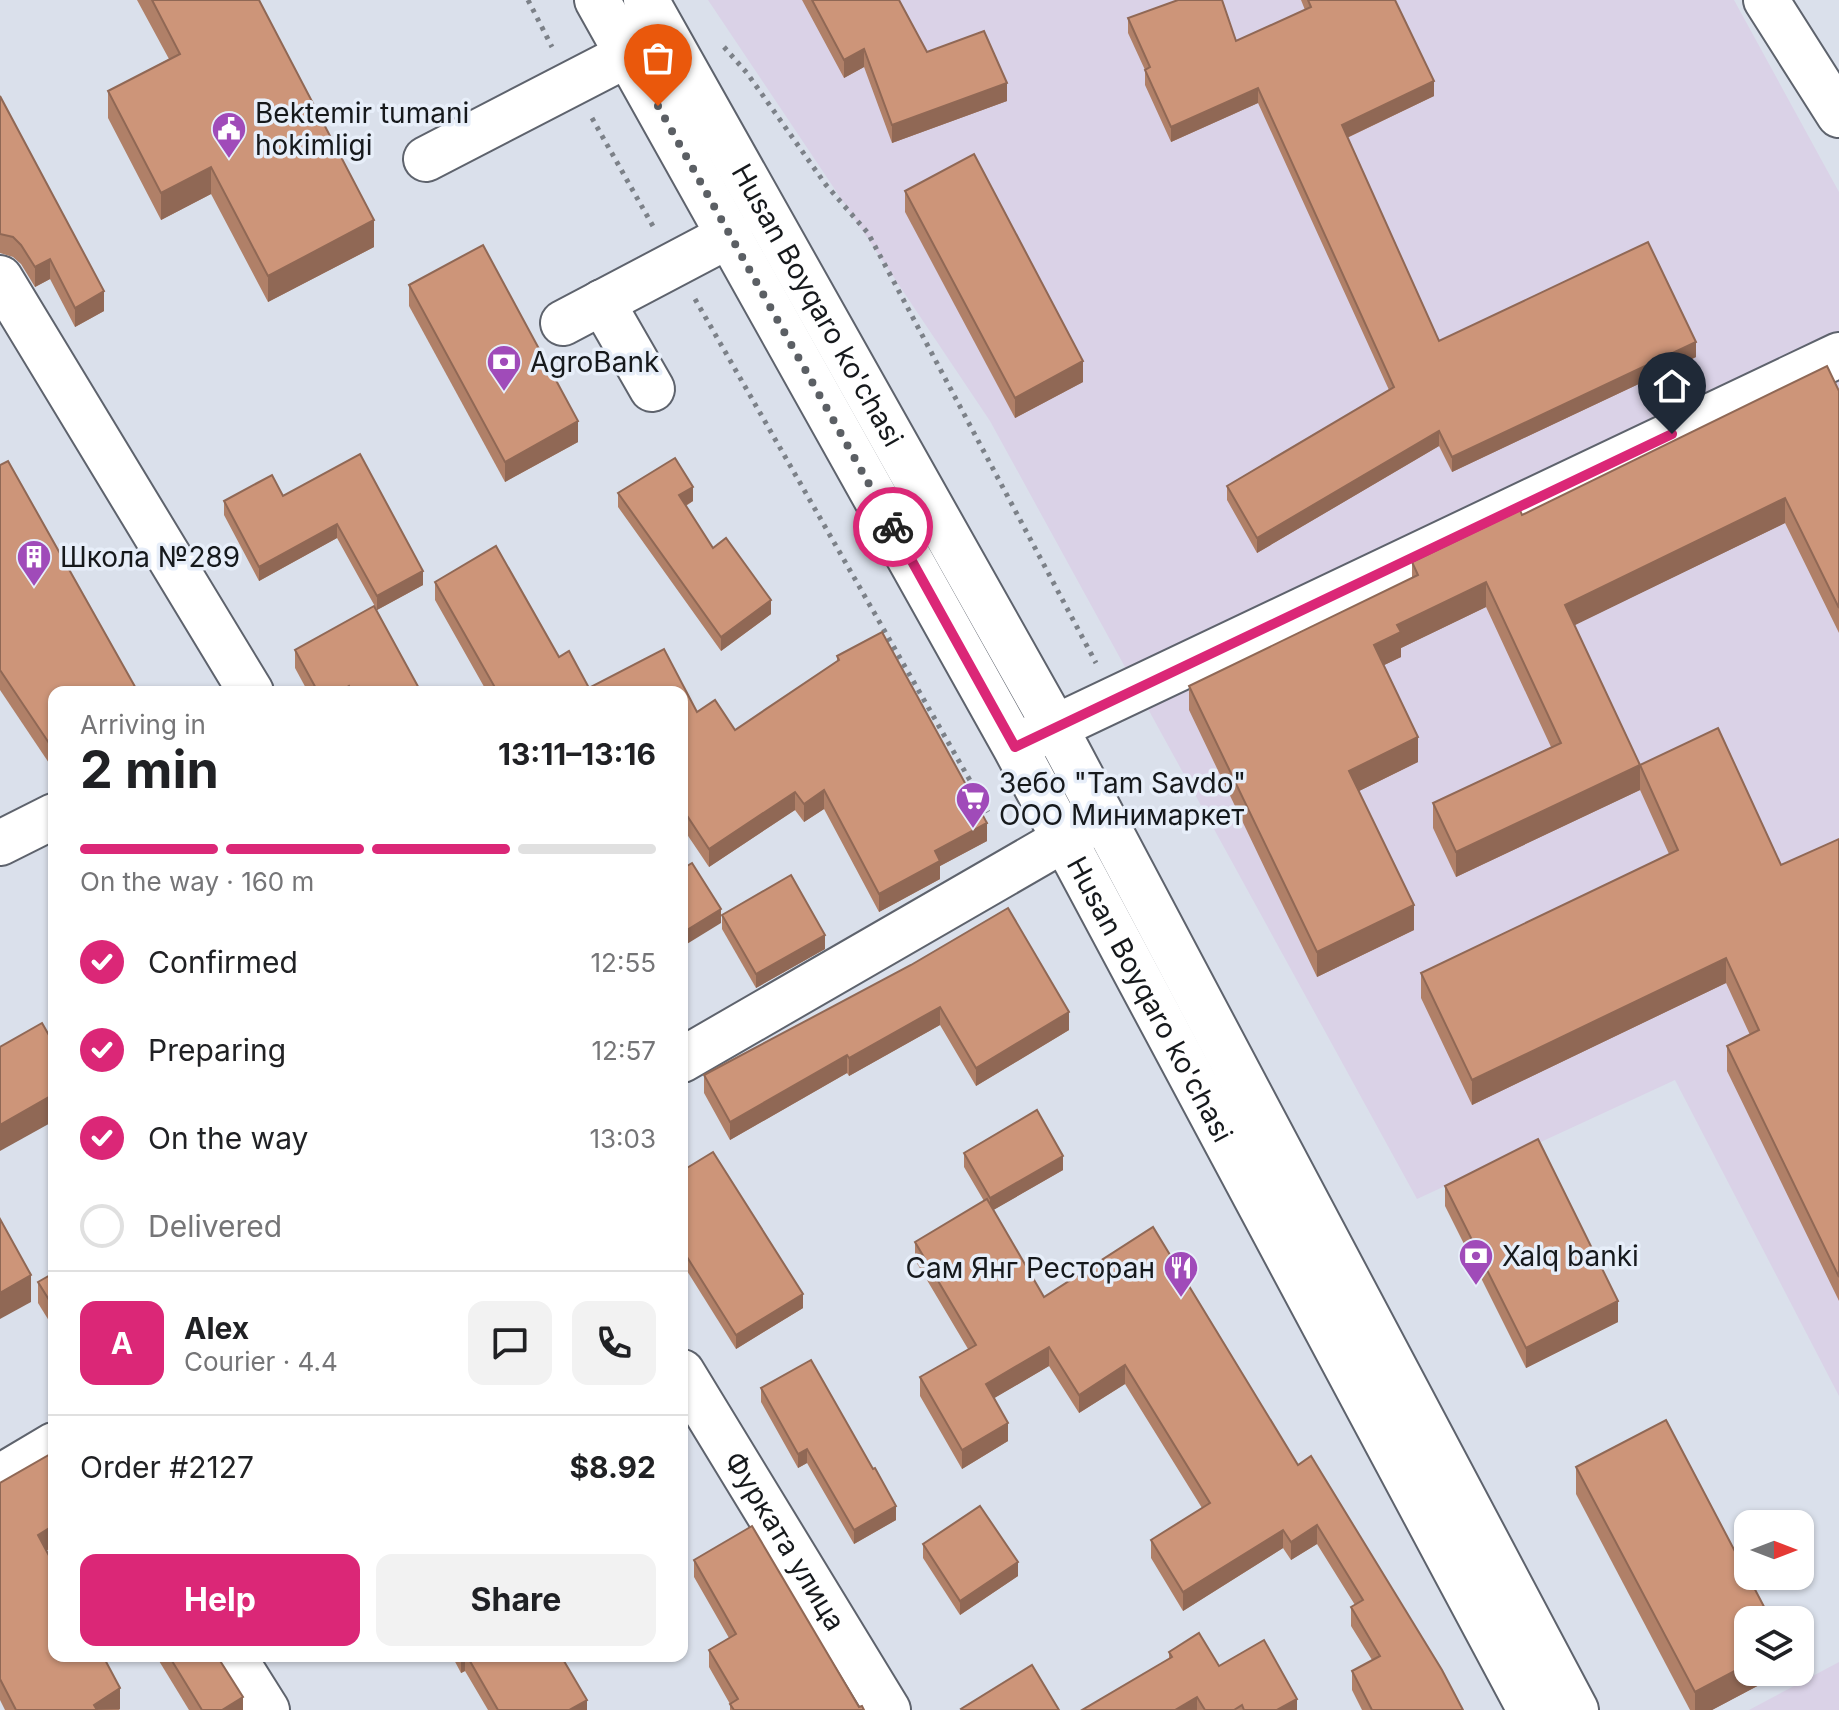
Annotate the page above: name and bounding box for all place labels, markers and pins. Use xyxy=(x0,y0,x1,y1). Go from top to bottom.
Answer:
pin xyxy=(624,24,692,106)
place label: Bektemir tumani hokimligi xyxy=(255,96,469,162)
public building icon: Bektemir tumani hokimligi xyxy=(210,110,248,160)
bank icon: AgroBank xyxy=(485,343,523,393)
place label: AgroBank xyxy=(530,345,659,379)
pin xyxy=(1638,352,1706,434)
building icon: Школа №289 xyxy=(15,538,53,588)
place label: Школа №289 xyxy=(60,540,240,574)
place label: Зебо "Tam Savdo" ООО Минимаркет xyxy=(999,766,1246,832)
supermarket icon: Зебо "Tam Savdo" ООО Минимаркет xyxy=(954,780,992,830)
bank icon: Xalq banki xyxy=(1457,1237,1495,1287)
place label: Xalq banki xyxy=(1502,1239,1639,1273)
restaurant icon: Сам Янг Ресторан xyxy=(1162,1249,1200,1299)
place label: Сам Янг Ресторан xyxy=(906,1251,1155,1285)

